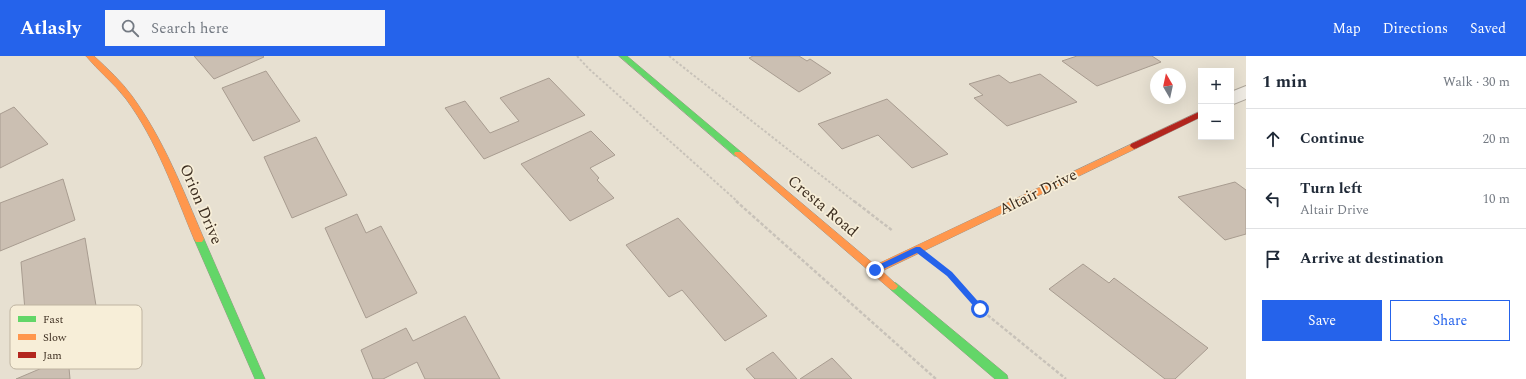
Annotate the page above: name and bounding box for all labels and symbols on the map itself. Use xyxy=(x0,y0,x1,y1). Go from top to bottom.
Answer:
north arrow xyxy=(1150,68,1186,104)
street label: Orion Drive xyxy=(173,160,229,248)
street label: Altair Drive xyxy=(995,163,1081,221)
street label: Cresta Road xyxy=(782,169,864,243)
route end xyxy=(866,261,884,279)
route start xyxy=(971,300,989,318)
legend xyxy=(10,305,142,369)
text: Fast xyxy=(43,311,64,328)
text: Slow xyxy=(43,329,67,346)
text: Jam xyxy=(43,347,62,364)

